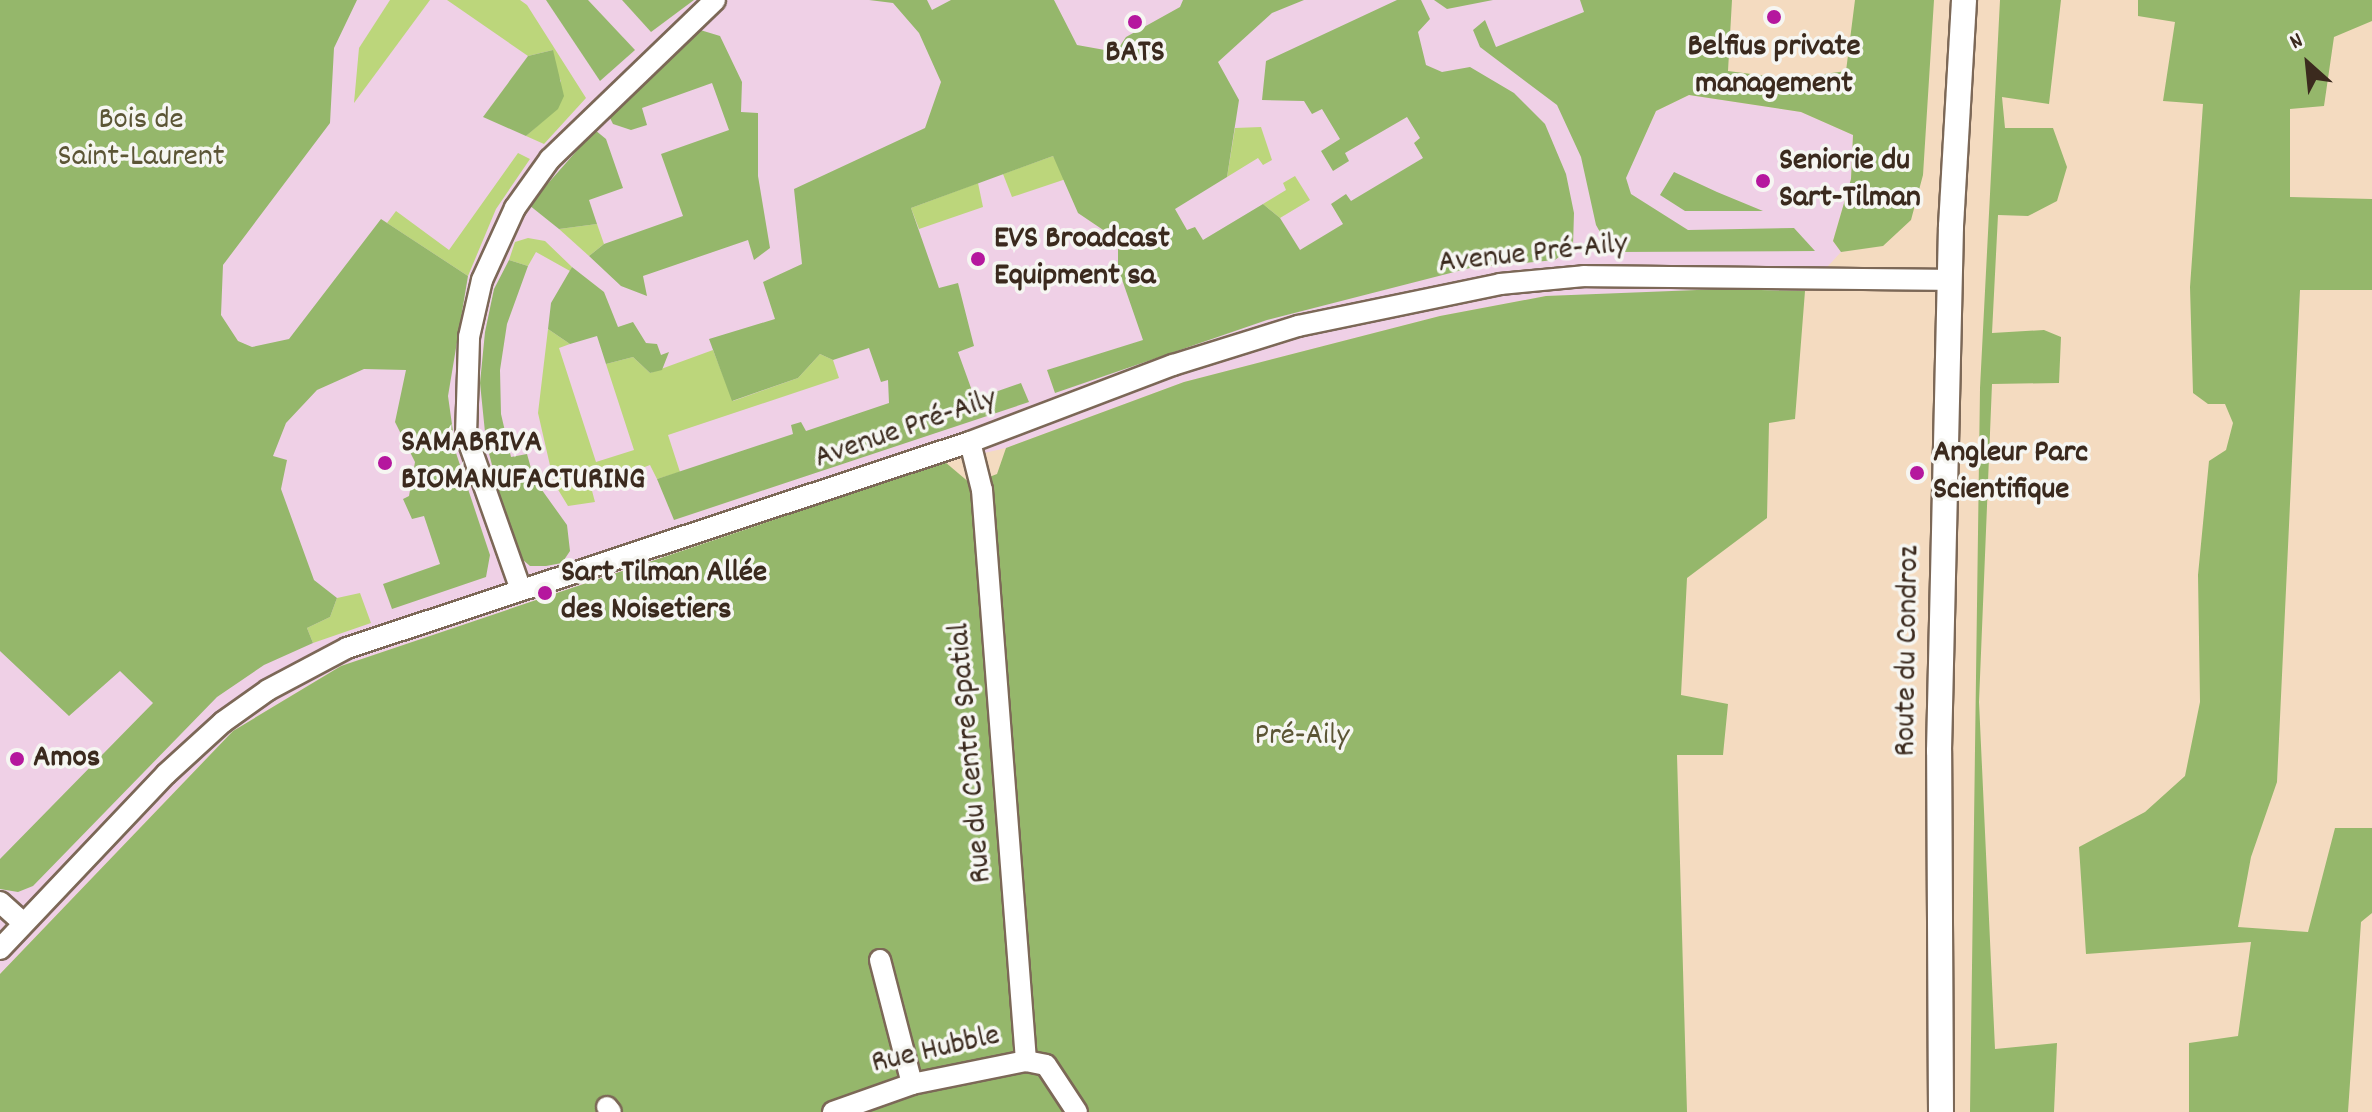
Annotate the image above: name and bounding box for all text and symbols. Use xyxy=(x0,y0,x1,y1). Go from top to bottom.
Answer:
marker: Belfius private management xyxy=(1765,8,1783,26)
marker: BATS xyxy=(1126,13,1144,31)
north arrow xyxy=(2268,24,2348,104)
text: N xyxy=(2285,26,2309,58)
place label: Belfius private management xyxy=(1688,30,1860,105)
place label: BATS xyxy=(1105,35,1165,73)
park label: Bois de Saint-Laurent xyxy=(58,103,224,178)
place label: Seniorie du Sart-Tilman xyxy=(1779,144,1921,219)
marker: Seniorie du Sart-Tilman xyxy=(1754,172,1772,190)
place label: EVS Broadcast Equipment sa xyxy=(994,222,1170,297)
street label: Avenue Pré-Aily xyxy=(1437,226,1629,284)
marker: EVS Broadcast Equipment sa xyxy=(969,250,987,268)
street label: Avenue Pré-Aily xyxy=(810,381,1002,479)
place label: SAMABRIVA BIOMANUFACTURING xyxy=(401,426,645,501)
place label: Angleur Parc Scientifique xyxy=(1933,436,2088,511)
marker: SAMABRIVA BIOMANUFACTURING xyxy=(376,454,394,472)
marker: Angleur Parc Scientifique xyxy=(1908,464,1926,482)
street label: Route du Condroz xyxy=(1888,545,1930,757)
place label: Sart Tilman Allée des Noisetiers xyxy=(561,556,767,631)
marker: Sart Tilman Allée des Noisetiers xyxy=(536,584,554,602)
street label: Rue du Centre Spatial xyxy=(942,621,1002,885)
park label: Pré-Aily xyxy=(1254,718,1350,756)
place label: Amos xyxy=(33,740,100,778)
marker: Amos xyxy=(8,750,26,768)
street label: Rue Hubble xyxy=(868,1018,1004,1084)

